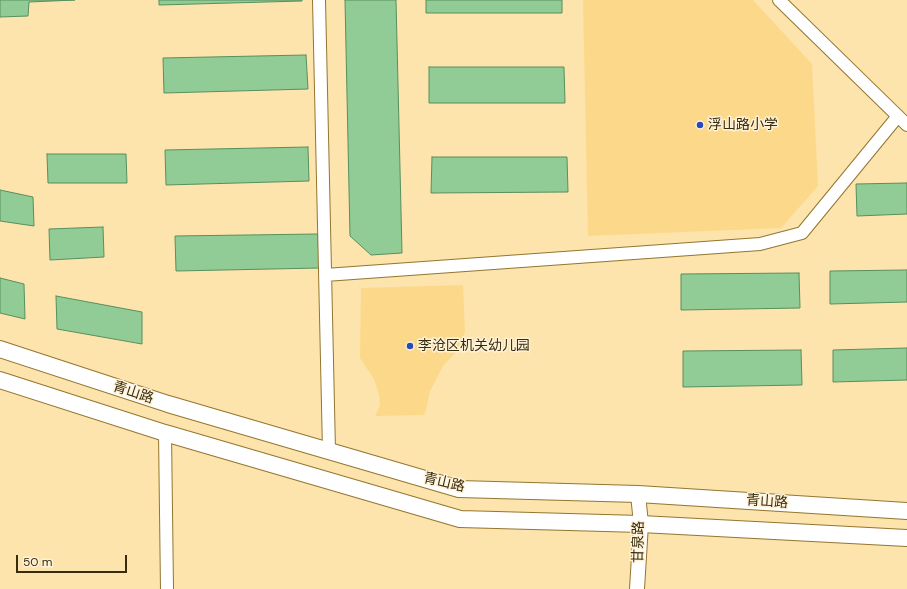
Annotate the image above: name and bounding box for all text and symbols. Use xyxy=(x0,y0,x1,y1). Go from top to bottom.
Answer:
place label: 浮山路小学 xyxy=(708,117,778,133)
marker: 浮山路小学 xyxy=(695,120,705,130)
place label: 李沧区机关幼儿园 xyxy=(418,338,530,354)
marker: 李沧区机关幼儿园 xyxy=(405,341,415,351)
street label: 青山路 xyxy=(110,379,156,407)
street label: 青山路 xyxy=(422,470,466,496)
street label: 青山路 xyxy=(745,492,789,512)
street label: 甘泉路 xyxy=(630,521,648,563)
scale bar xyxy=(18,547,129,573)
text: 50 m xyxy=(23,554,52,570)

